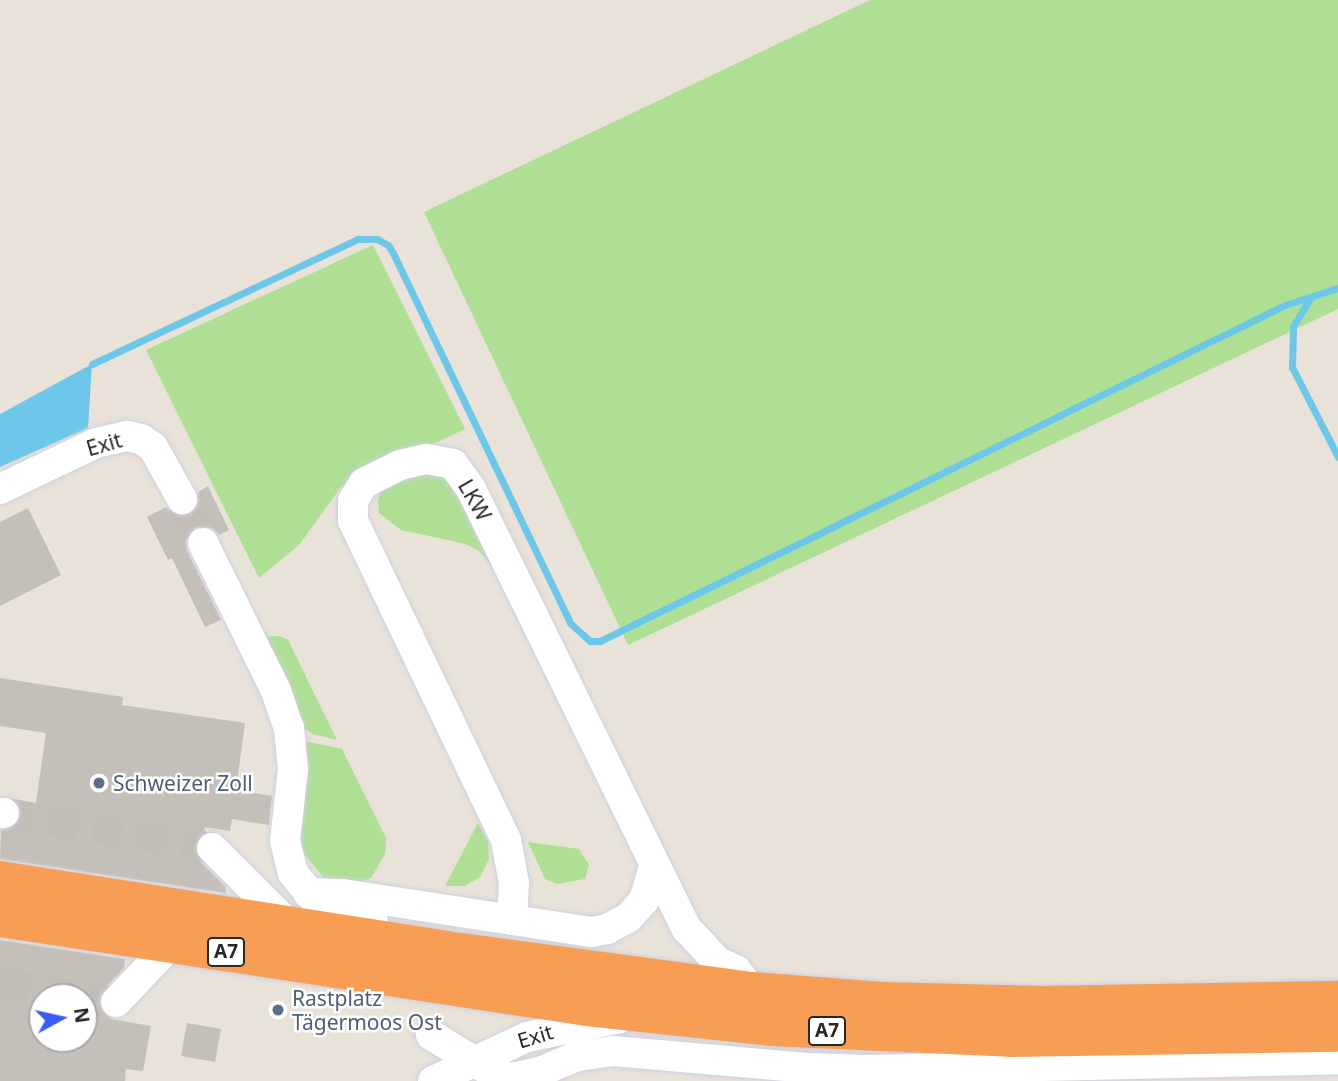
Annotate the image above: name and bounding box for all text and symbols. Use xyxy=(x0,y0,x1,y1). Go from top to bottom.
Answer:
street label: Exit xyxy=(83,427,125,461)
street label: LKW xyxy=(453,475,497,525)
place label: Schweizer Zoll xyxy=(113,770,253,796)
marker: Schweizer Zoll xyxy=(91,775,107,791)
road number: A7 xyxy=(207,936,245,968)
north arrow xyxy=(28,983,98,1053)
place label: Rastplatz Tägermoos Ost xyxy=(292,985,442,1035)
marker: Rastplatz Tägermoos Ost xyxy=(270,1002,286,1018)
text: N xyxy=(68,1006,96,1025)
road number: A7 xyxy=(808,1015,846,1046)
street label: Exit xyxy=(514,1019,556,1053)

